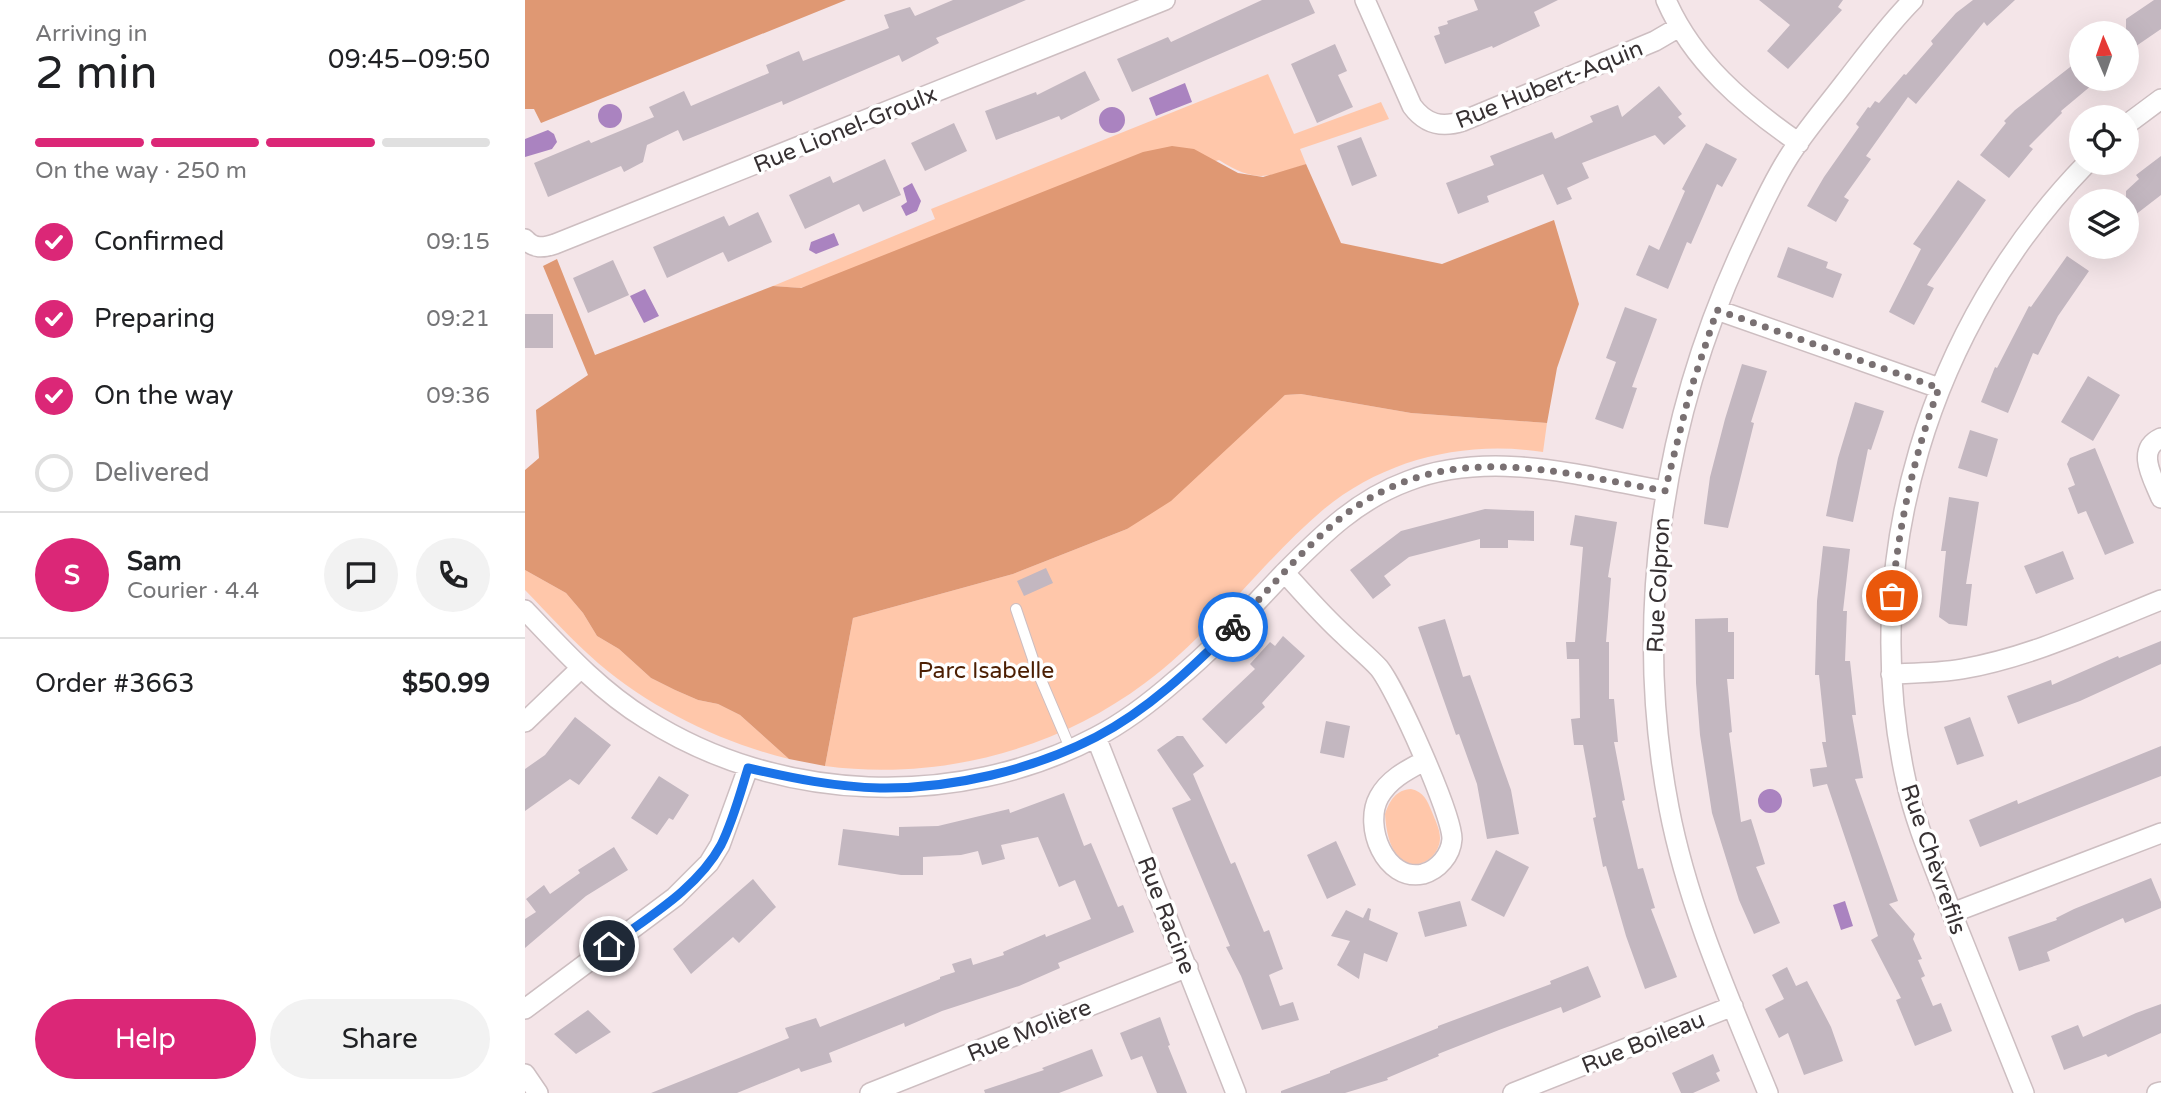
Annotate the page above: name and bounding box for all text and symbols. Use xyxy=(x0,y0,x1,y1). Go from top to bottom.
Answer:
text: Arriving in xyxy=(35,20,148,48)
north arrow xyxy=(2069,21,2139,91)
map controls xyxy=(2069,21,2139,259)
street label: Rue Hubert-Aquin xyxy=(1452,35,1647,135)
text: 09:45–09:50 xyxy=(328,44,490,75)
text: 2 min xyxy=(35,46,158,101)
street label: Rue Lionel-Groulx xyxy=(750,80,941,179)
button: locate xyxy=(2069,105,2139,175)
text: On the way · 250 m xyxy=(35,157,247,185)
button: layers xyxy=(2069,189,2139,259)
icon: check xyxy=(35,223,73,261)
text: Confirmed xyxy=(94,226,224,257)
text: 09:15 xyxy=(426,228,490,256)
icon: check xyxy=(35,300,73,338)
text: Preparing xyxy=(94,303,215,334)
text: 09:21 xyxy=(426,305,490,333)
icon: check xyxy=(35,377,73,415)
text: On the way xyxy=(94,380,234,411)
text: 09:36 xyxy=(426,382,490,410)
text: Delivered xyxy=(94,457,210,488)
street label: Rue Colpron xyxy=(1641,517,1677,654)
button: chat xyxy=(324,538,398,612)
button: phone xyxy=(416,538,490,612)
text: Sam xyxy=(127,546,182,577)
text: S xyxy=(64,560,80,591)
pin xyxy=(1862,566,1922,626)
text: Courier · 4.4 xyxy=(127,577,259,605)
icon: bag xyxy=(1873,577,1911,615)
courier xyxy=(1198,592,1268,662)
icon: bike xyxy=(1214,608,1252,646)
park label: Parc Isabelle xyxy=(918,657,1054,685)
text: Order #3663 xyxy=(35,668,195,699)
text: $50.99 xyxy=(402,668,490,699)
street label: Rue Chèvrefils xyxy=(1894,780,1972,938)
street label: Rue Racine xyxy=(1131,853,1201,978)
pin xyxy=(579,916,639,976)
icon: home xyxy=(590,927,628,965)
street label: Rue Molière xyxy=(963,993,1095,1068)
button: Help xyxy=(35,999,256,1079)
button: Share xyxy=(270,999,490,1079)
street label: Rue Boileau xyxy=(1578,1006,1709,1080)

